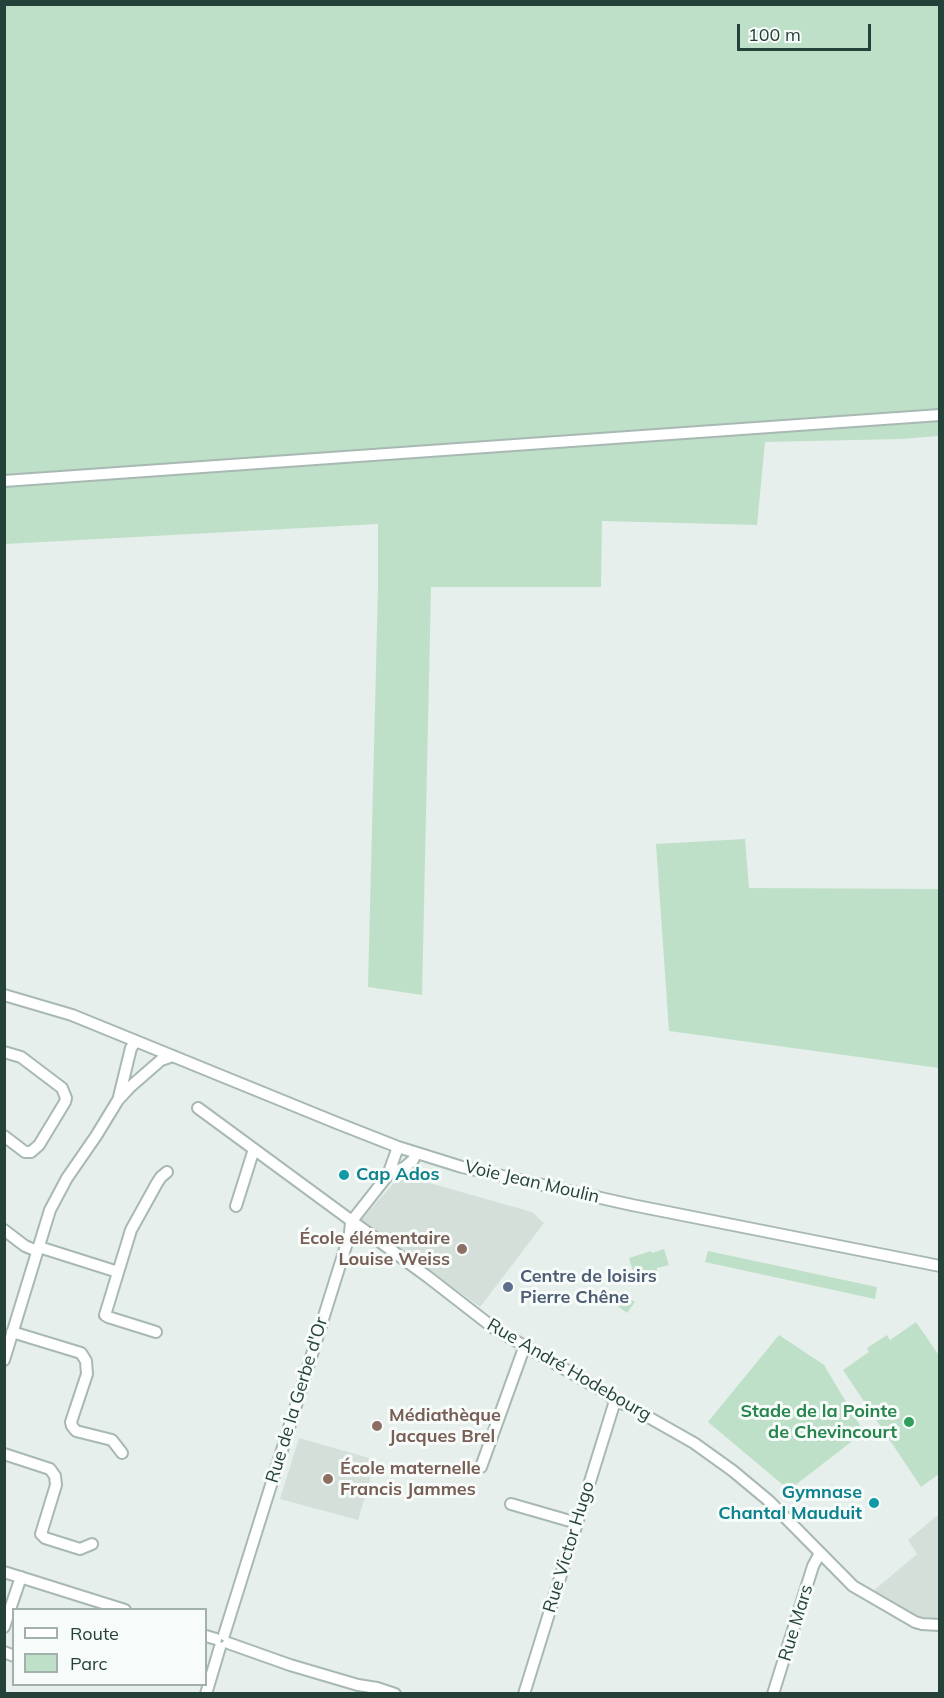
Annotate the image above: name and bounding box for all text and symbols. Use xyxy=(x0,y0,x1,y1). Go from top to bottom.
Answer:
scale bar xyxy=(740,12,874,50)
text: 100 m xyxy=(748,23,801,46)
street label: Voie Jean Moulin xyxy=(463,1156,601,1208)
place label: Cap Ados xyxy=(356,1164,440,1186)
marker: Cap Ados xyxy=(337,1168,351,1182)
place label: École élémentaire Louise Weiss xyxy=(300,1228,450,1270)
marker: École élémentaire Louise Weiss xyxy=(455,1242,469,1256)
place label: Centre de loisirs Pierre Chêne xyxy=(520,1266,657,1308)
marker: Centre de loisirs Pierre Chêne xyxy=(501,1280,515,1294)
street label: Rue de la Gerbe d'Or xyxy=(261,1314,333,1486)
street label: Rue André Hodebourg xyxy=(483,1314,655,1426)
place label: Stade de la Pointe de Chevincourt xyxy=(740,1401,897,1444)
place label: Médiathèque Jacques Brel xyxy=(389,1405,501,1448)
marker: Stade de la Pointe de Chevincourt xyxy=(902,1415,916,1429)
marker: Médiathèque Jacques Brel xyxy=(370,1419,384,1433)
place label: École maternelle Francis Jammes xyxy=(340,1458,481,1500)
marker: École maternelle Francis Jammes xyxy=(321,1472,335,1486)
street label: Rue Victor Hugo xyxy=(539,1479,599,1615)
place label: Gymnase Chantal Mauduit xyxy=(718,1482,862,1524)
marker: Gymnase Chantal Mauduit xyxy=(867,1496,881,1510)
street label: Rue Mars xyxy=(774,1582,818,1664)
legend xyxy=(12,1608,207,1686)
text: Route xyxy=(70,1622,119,1645)
text: Parc xyxy=(70,1652,107,1675)

